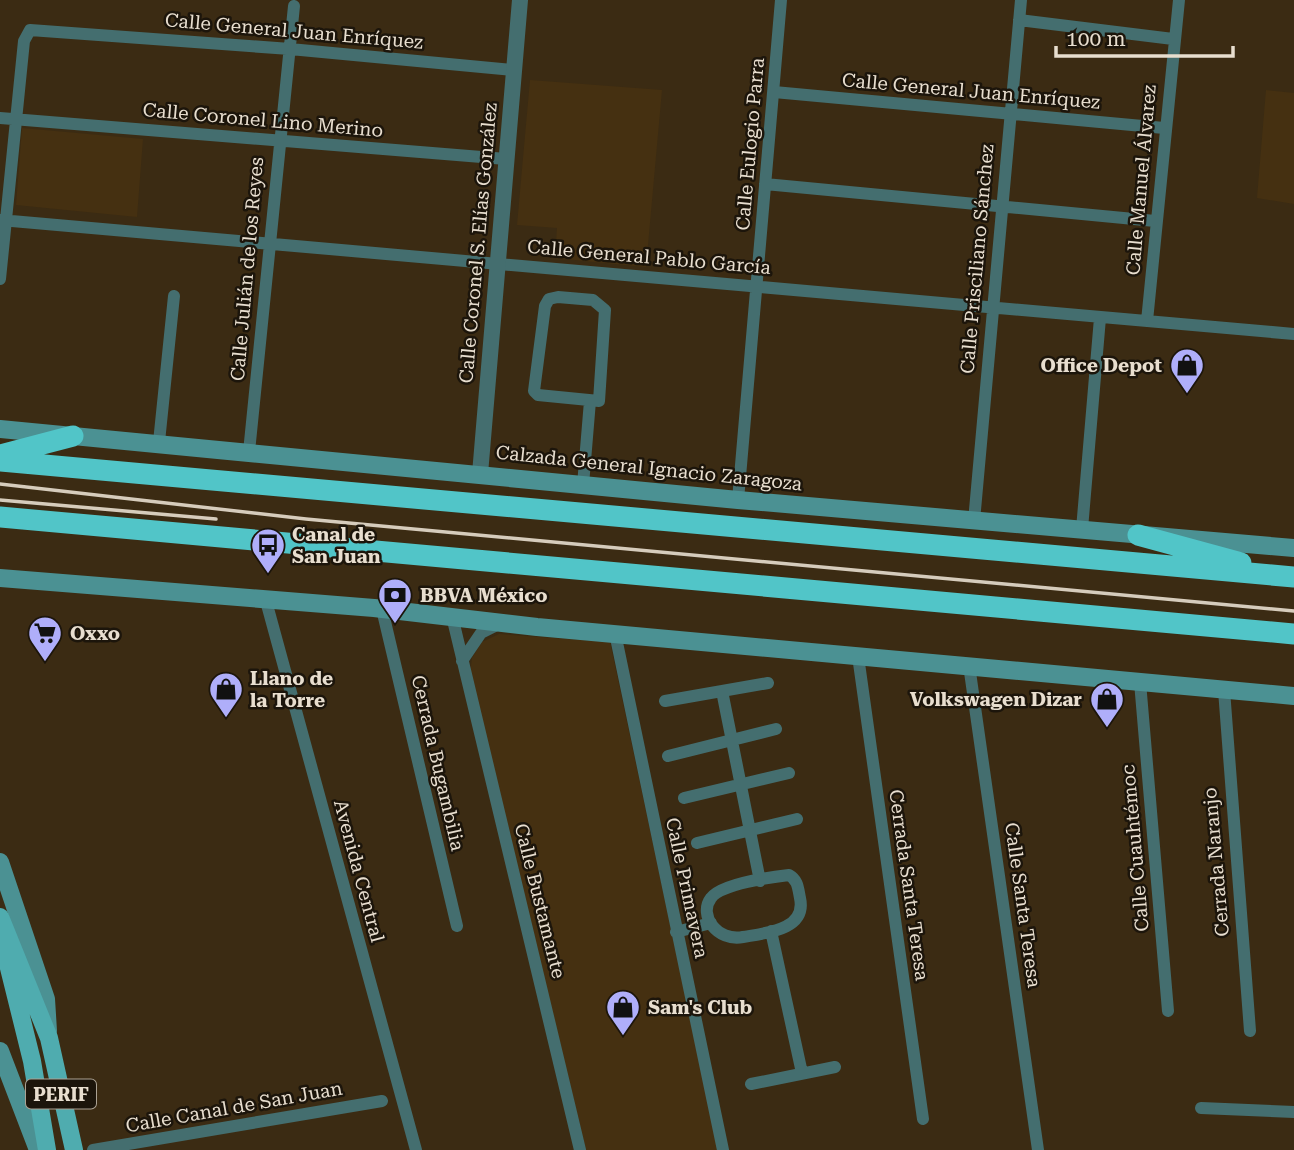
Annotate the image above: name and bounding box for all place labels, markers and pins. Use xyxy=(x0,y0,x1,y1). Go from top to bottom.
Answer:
shop icon: Office Depot xyxy=(1168,346,1206,395)
place label: Office Depot xyxy=(1041,354,1162,377)
place label: Canal de San Juan xyxy=(292,523,381,568)
bus stop icon: Canal de San Juan xyxy=(249,526,287,575)
bank icon: BBVA México xyxy=(376,576,414,625)
place label: BBVA México xyxy=(420,584,547,607)
supermarket icon: Oxxo xyxy=(26,614,64,663)
place label: Oxxo xyxy=(70,622,120,645)
place label: Llano de la Torre xyxy=(250,667,333,712)
shop icon: Llano de la Torre xyxy=(207,670,245,719)
shop icon: Volkswagen Dizar xyxy=(1088,680,1126,729)
place label: Volkswagen Dizar xyxy=(910,688,1082,711)
shop icon: Sam's Club xyxy=(604,988,642,1037)
place label: Sam's Club xyxy=(648,996,752,1019)

